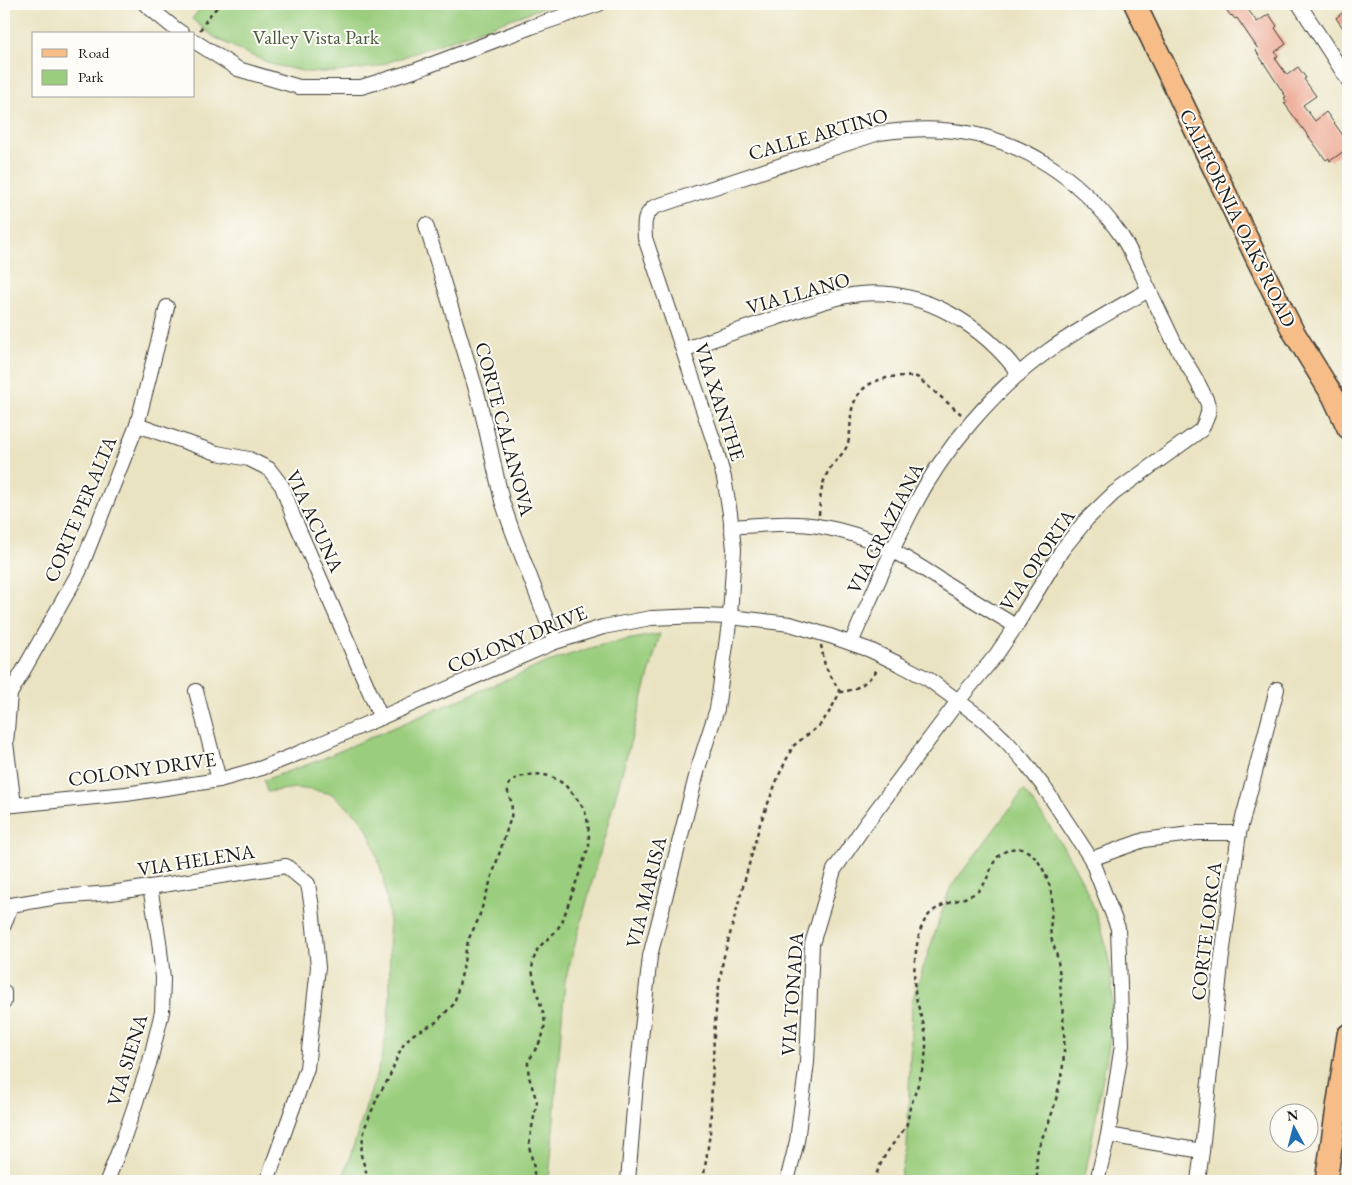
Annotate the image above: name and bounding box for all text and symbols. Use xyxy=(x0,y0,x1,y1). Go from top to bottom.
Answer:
park label: Valley Vista Park xyxy=(253,24,380,50)
legend xyxy=(32,32,195,98)
text: Road xyxy=(78,43,110,62)
text: Park xyxy=(78,67,105,86)
street label: CALLE ARTINO xyxy=(745,102,891,166)
street label: CALIFORNIA OAKS ROAD xyxy=(1174,104,1302,332)
street label: VIA LLANO xyxy=(743,266,853,320)
street label: CORTE CALANOVA xyxy=(469,339,541,519)
street label: VIA XANTHE xyxy=(689,340,751,464)
street label: CORTE PERALTA xyxy=(37,432,123,586)
street label: VIA GRAZIANA xyxy=(841,458,929,598)
street label: VIA ACUNA xyxy=(280,466,350,576)
street label: VIA OPORTA xyxy=(993,504,1081,616)
street label: COLONY DRIVE xyxy=(443,599,591,679)
street label: COLONY DRIVE xyxy=(67,746,217,792)
street label: VIA MARISA xyxy=(620,833,672,951)
street label: VIA HELENA xyxy=(136,838,257,882)
street label: CORTE LORCA xyxy=(1185,860,1227,1002)
street label: VIA TONADA xyxy=(775,931,809,1057)
street label: VIA SIENA xyxy=(101,1011,153,1109)
north arrow xyxy=(1270,1102,1320,1152)
text: N xyxy=(1286,1105,1300,1125)

